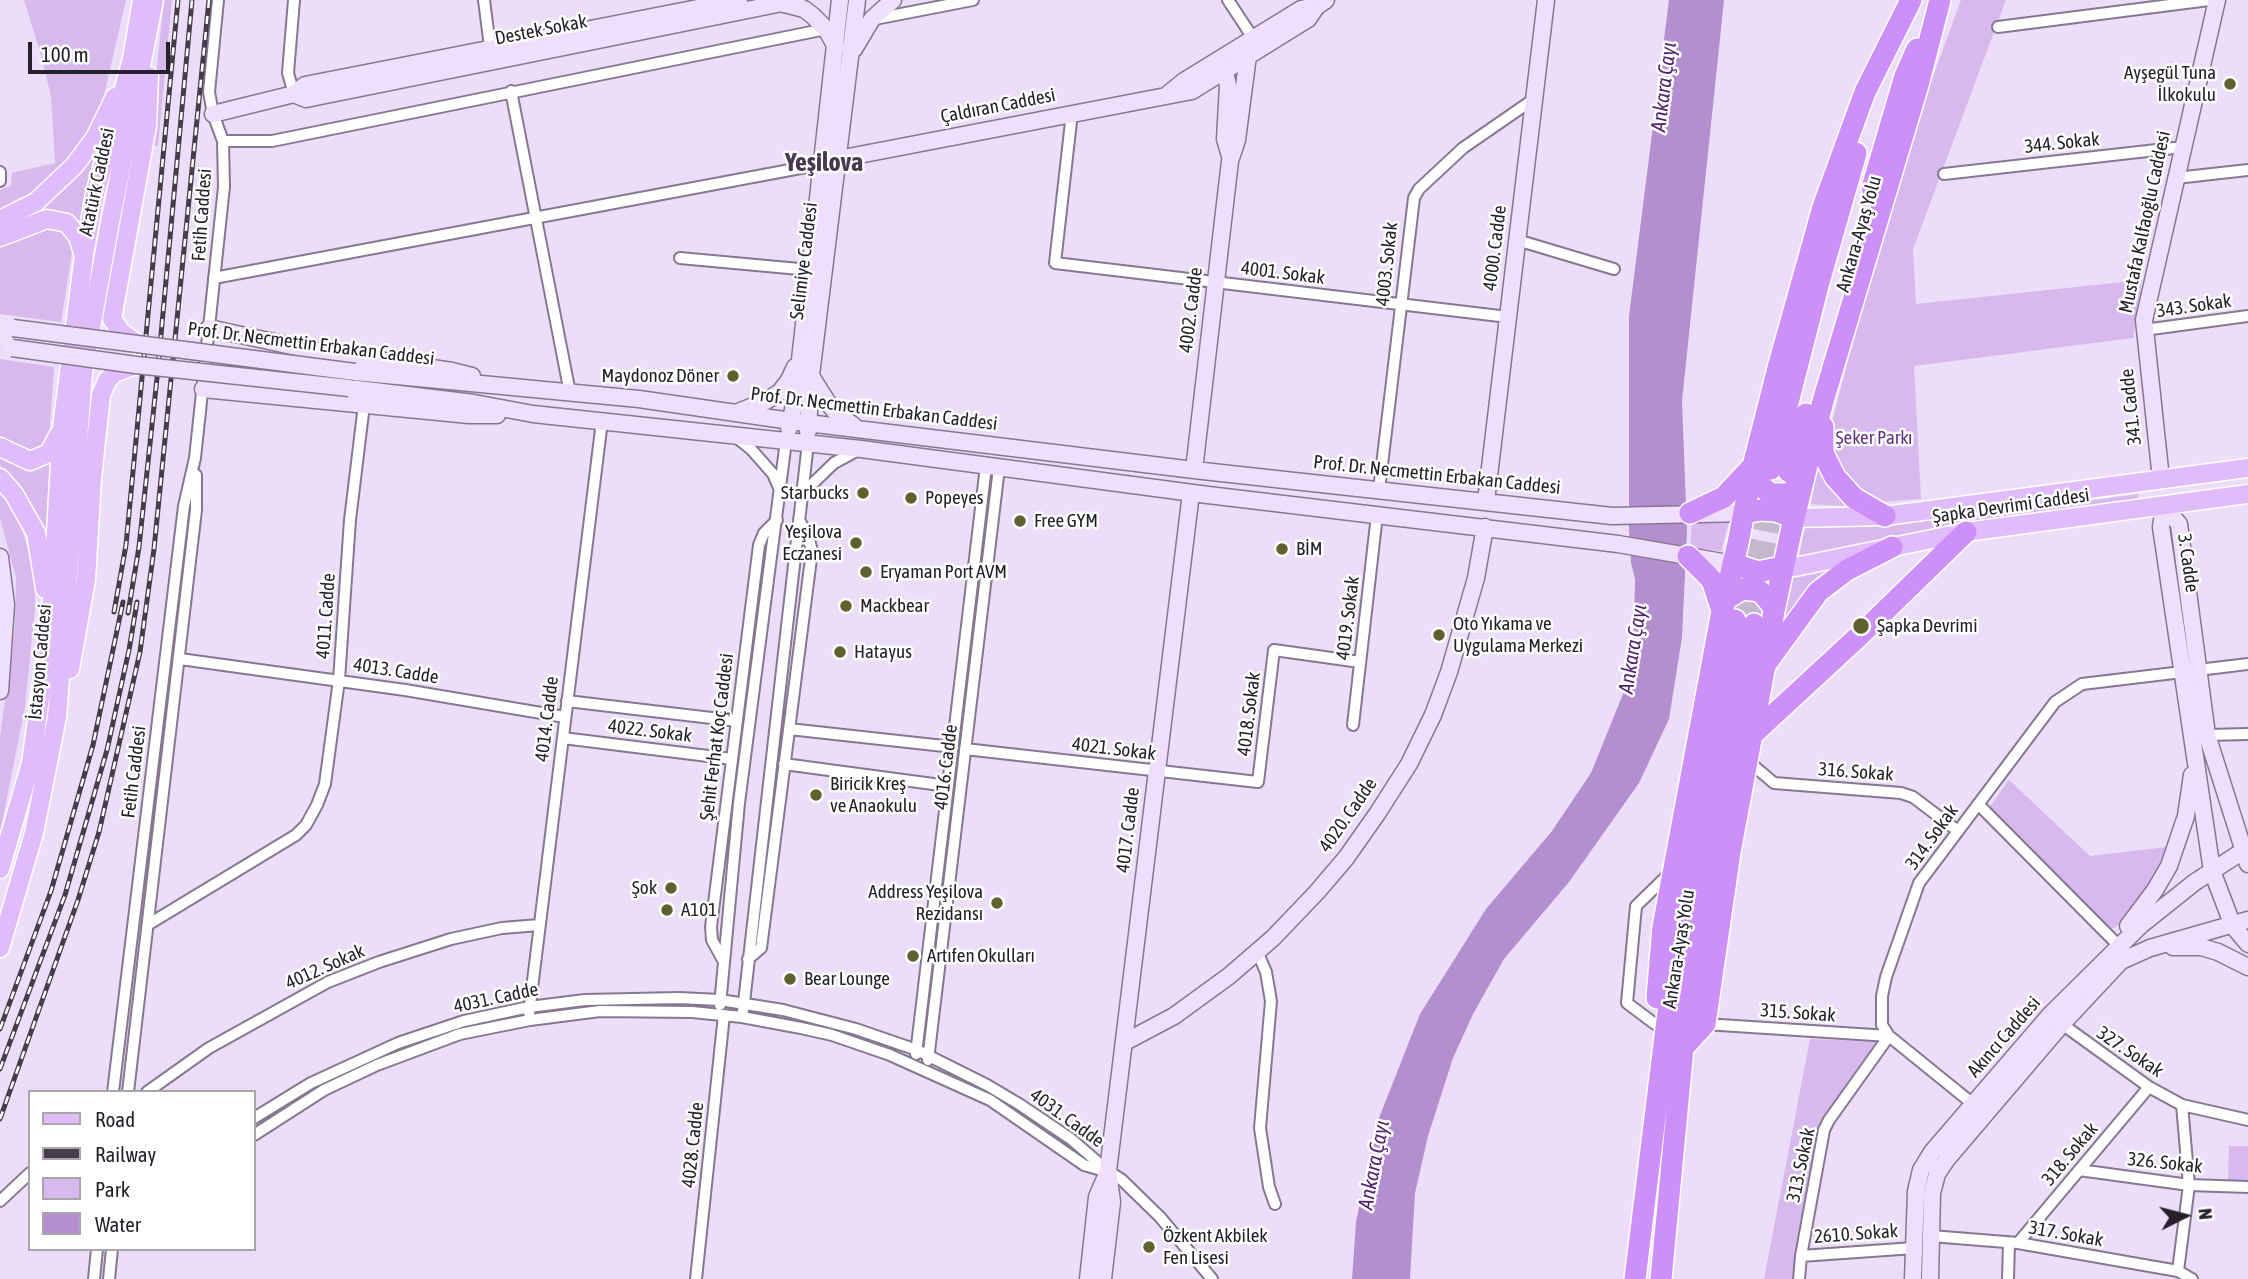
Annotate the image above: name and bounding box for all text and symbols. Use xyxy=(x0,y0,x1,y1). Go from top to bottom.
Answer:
street label: Destek Sokak xyxy=(493,10,589,50)
scale bar xyxy=(32,28,173,72)
water label: Ankara Çayı xyxy=(1646,41,1682,133)
text: 100 m xyxy=(41,42,89,66)
place label: Ayşegül Tuna İlkokulu xyxy=(2124,62,2216,106)
marker: Ayşegül Tuna İlkokulu xyxy=(2222,76,2238,92)
street label: Çaldıran Caddesi xyxy=(939,84,1057,128)
street label: Atatürk Caddesi xyxy=(74,126,120,238)
street label: 344. Sokak xyxy=(2023,128,2101,158)
street label: Mustafa Kalfaoğlu Caddesi xyxy=(2115,129,2175,315)
district label: Yeşilova xyxy=(785,147,863,179)
street label: Fetih Caddesi xyxy=(187,168,217,262)
street label: Ankara-Ayaş Yolu xyxy=(1831,173,1887,295)
street label: Selimiye Caddesi xyxy=(785,201,823,321)
street label: 4000. Cadde xyxy=(1478,204,1512,292)
street label: 4003. Sokak xyxy=(1371,221,1403,307)
street label: 4001. Sokak xyxy=(1240,257,1326,289)
street label: 4002. Cadde xyxy=(1174,266,1208,354)
street label: 343. Sokak xyxy=(2155,289,2233,323)
street label: Prof. Dr. Necmettin Erbakan Caddesi xyxy=(186,318,436,370)
place label: Maydonoz Döner xyxy=(601,365,719,387)
marker: Maydonoz Döner xyxy=(725,368,741,384)
street label: 341. Cadde xyxy=(2116,368,2146,446)
street label: Prof. Dr. Necmettin Erbakan Caddesi xyxy=(749,383,999,435)
park label: Şeker Parkı xyxy=(1836,427,1912,449)
street label: Prof. Dr. Necmettin Erbakan Caddesi xyxy=(1312,451,1562,499)
place label: Starbucks xyxy=(781,482,849,504)
street label: Şapka Devrimi Caddesi xyxy=(1931,484,2091,528)
marker: Starbucks xyxy=(855,485,871,501)
place label: Popeyes xyxy=(925,487,983,509)
marker: Popeyes xyxy=(903,490,919,506)
place label: Free GYM xyxy=(1034,510,1098,532)
marker: Free GYM xyxy=(1012,513,1028,529)
place label: Yeşilova Eczanesi xyxy=(782,521,842,565)
street label: 3. Cadde xyxy=(2173,532,2203,594)
marker: Yeşilova Eczanesi xyxy=(848,535,864,551)
place label: BİM xyxy=(1296,538,1323,560)
marker: BİM xyxy=(1274,541,1290,557)
place label: Eryaman Port AVM xyxy=(880,561,1007,583)
marker: Eryaman Port AVM xyxy=(858,564,874,580)
street label: 4011. Cadde xyxy=(312,572,340,660)
street label: 4019. Sokak xyxy=(1332,575,1364,661)
place label: Mackbear xyxy=(860,595,929,617)
marker: Mackbear xyxy=(838,598,854,614)
street label: İstasyon Caddesi xyxy=(24,603,56,721)
water label: Ankara Çayı xyxy=(1614,603,1652,695)
place label: Oto Yıkama ve Uygulama Merkezi xyxy=(1453,613,1583,657)
place label: Şapka Devrimi xyxy=(1877,615,1978,637)
marker: Şapka Devrimi xyxy=(1851,616,1871,636)
marker: Oto Yıkama ve Uygulama Merkezi xyxy=(1431,627,1447,643)
place label: Hatayus xyxy=(854,641,912,663)
marker: Hatayus xyxy=(832,644,848,660)
street label: Şehit Ferhat Koç Caddesi xyxy=(695,652,739,822)
street label: 4013. Cadde xyxy=(352,653,440,689)
street label: 4018. Sokak xyxy=(1233,671,1265,757)
street label: 4014. Cadde xyxy=(530,675,564,763)
street label: 4022. Sokak xyxy=(607,715,693,747)
street label: 4016. Cadde xyxy=(929,723,963,811)
street label: Fetih Caddesi xyxy=(117,725,151,819)
street label: 4021. Sokak xyxy=(1071,733,1157,765)
street label: 316. Sokak xyxy=(1818,758,1894,786)
place label: Biricik Kreş ve Anaokulu xyxy=(830,773,917,817)
street label: 4020. Cadde xyxy=(1314,773,1382,857)
street label: 4017. Cadde xyxy=(1111,786,1145,874)
marker: Biricik Kreş ve Anaokulu xyxy=(808,787,824,803)
street label: 314. Sokak xyxy=(1901,800,1963,874)
place label: Şok xyxy=(632,877,657,899)
marker: Şok xyxy=(663,880,679,896)
place label: Address Yeşilova Rezidansı xyxy=(868,881,983,925)
street label: Ankara-Ayaş Yolu xyxy=(1658,888,1700,1010)
marker: Address Yeşilova Rezidansı xyxy=(989,895,1005,911)
place label: A101 xyxy=(681,899,717,921)
marker: A101 xyxy=(659,902,675,918)
street label: 4012. Sokak xyxy=(282,939,368,995)
place label: Artıfen Okulları xyxy=(927,945,1035,967)
marker: Artıfen Okulları xyxy=(905,948,921,964)
place label: Bear Lounge xyxy=(804,968,890,990)
marker: Bear Lounge xyxy=(782,971,798,987)
street label: 4031. Cadde xyxy=(452,978,540,1018)
street label: Akıncı Caddesi xyxy=(1963,992,2045,1082)
street label: 315. Sokak xyxy=(1760,999,1836,1027)
street label: 327. Sokak xyxy=(2092,1022,2168,1082)
street label: 4031. Cadde xyxy=(1026,1084,1108,1152)
legend xyxy=(28,1090,256,1251)
street label: 4028. Cadde xyxy=(677,1101,709,1189)
text: Road xyxy=(95,1107,135,1131)
water label: Ankara Çayı xyxy=(1353,1118,1395,1212)
street label: 318. Sokak xyxy=(2037,1118,2103,1190)
street label: 313. Sokak xyxy=(1782,1126,1820,1204)
text: Railway xyxy=(95,1142,156,1166)
street label: 326. Sokak xyxy=(2126,1148,2204,1178)
text: Park xyxy=(95,1177,130,1201)
north arrow xyxy=(2150,1181,2220,1251)
text: N xyxy=(2194,1207,2217,1221)
text: Water xyxy=(95,1212,141,1236)
street label: 317. Sokak xyxy=(2027,1216,2105,1252)
street label: 2610. Sokak xyxy=(1813,1220,1899,1248)
place label: Özkent Akbilek Fen Lisesi xyxy=(1163,1225,1268,1269)
marker: Özkent Akbilek Fen Lisesi xyxy=(1141,1239,1157,1255)

